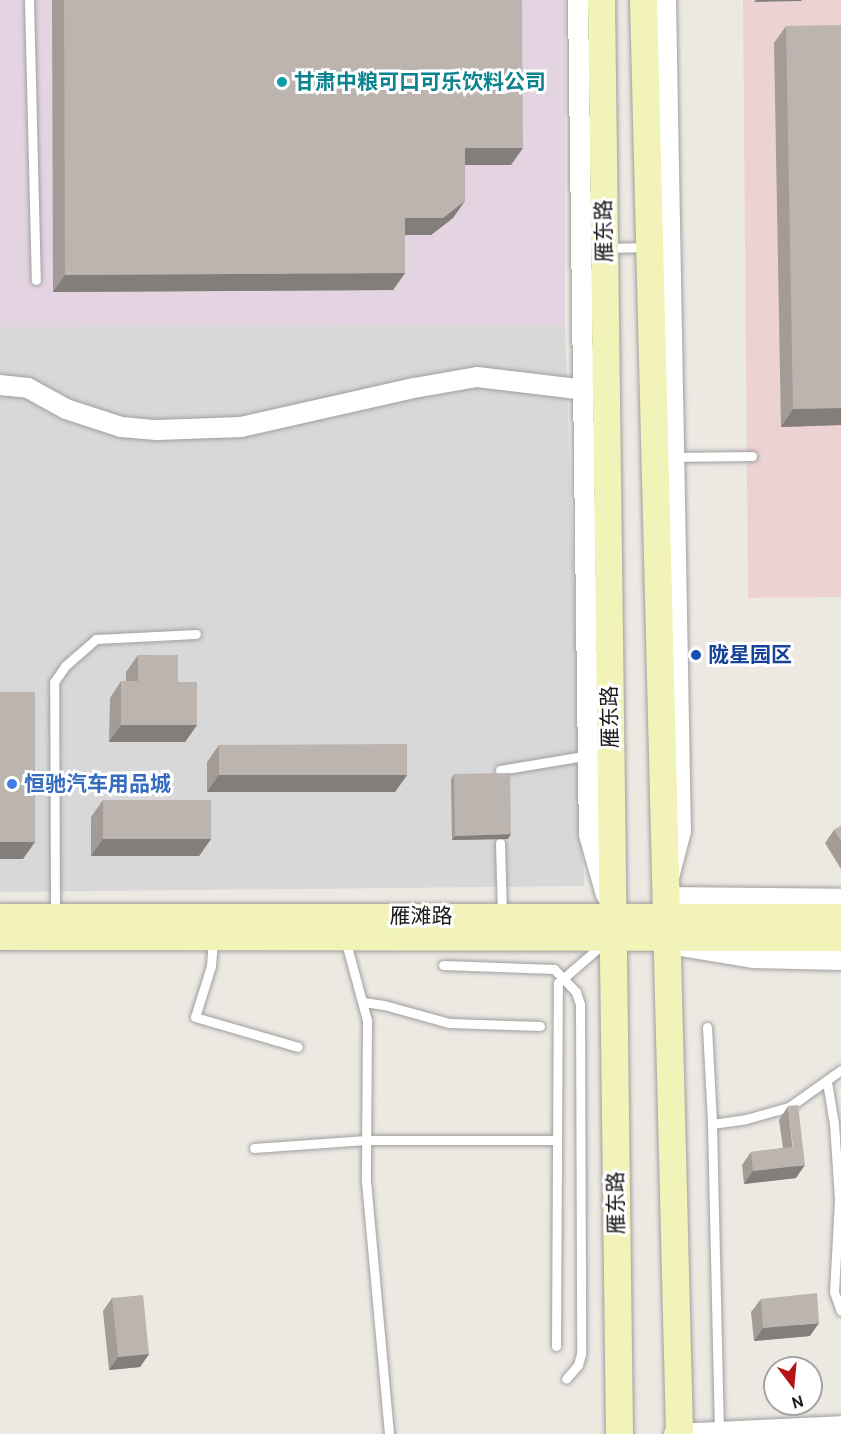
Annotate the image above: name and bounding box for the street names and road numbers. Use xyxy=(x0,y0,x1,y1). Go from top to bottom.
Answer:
street label: 雁东路 xyxy=(591,199,617,263)
street label: 雁东路 xyxy=(597,685,623,749)
street label: 雁滩路 xyxy=(390,903,452,929)
street label: 雁东路 xyxy=(603,1171,629,1235)

